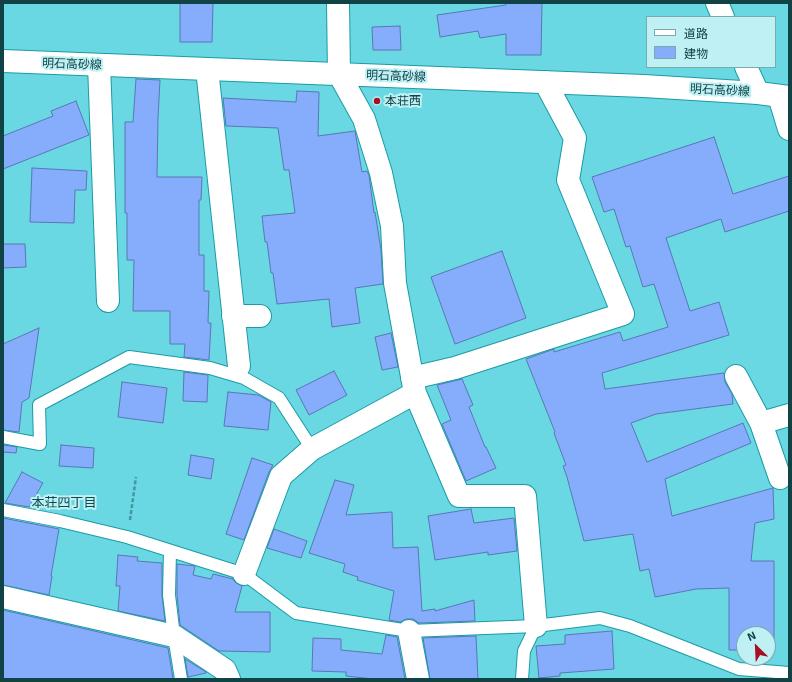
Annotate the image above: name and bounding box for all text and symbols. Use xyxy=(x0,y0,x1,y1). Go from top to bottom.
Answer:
legend xyxy=(646,16,776,68)
text: 道路 xyxy=(684,26,708,40)
text: 建物 xyxy=(684,46,708,60)
street label: 明石高砂線 xyxy=(42,56,102,72)
street label: 明石高砂線 xyxy=(366,68,426,84)
street label: 明石高砂線 xyxy=(690,81,750,99)
place label: 本荘西 xyxy=(385,94,421,108)
marker: 本荘西 xyxy=(372,96,382,106)
district label: 本荘四丁目 xyxy=(32,495,96,511)
north arrow xyxy=(736,626,776,666)
text: N xyxy=(745,628,758,643)

